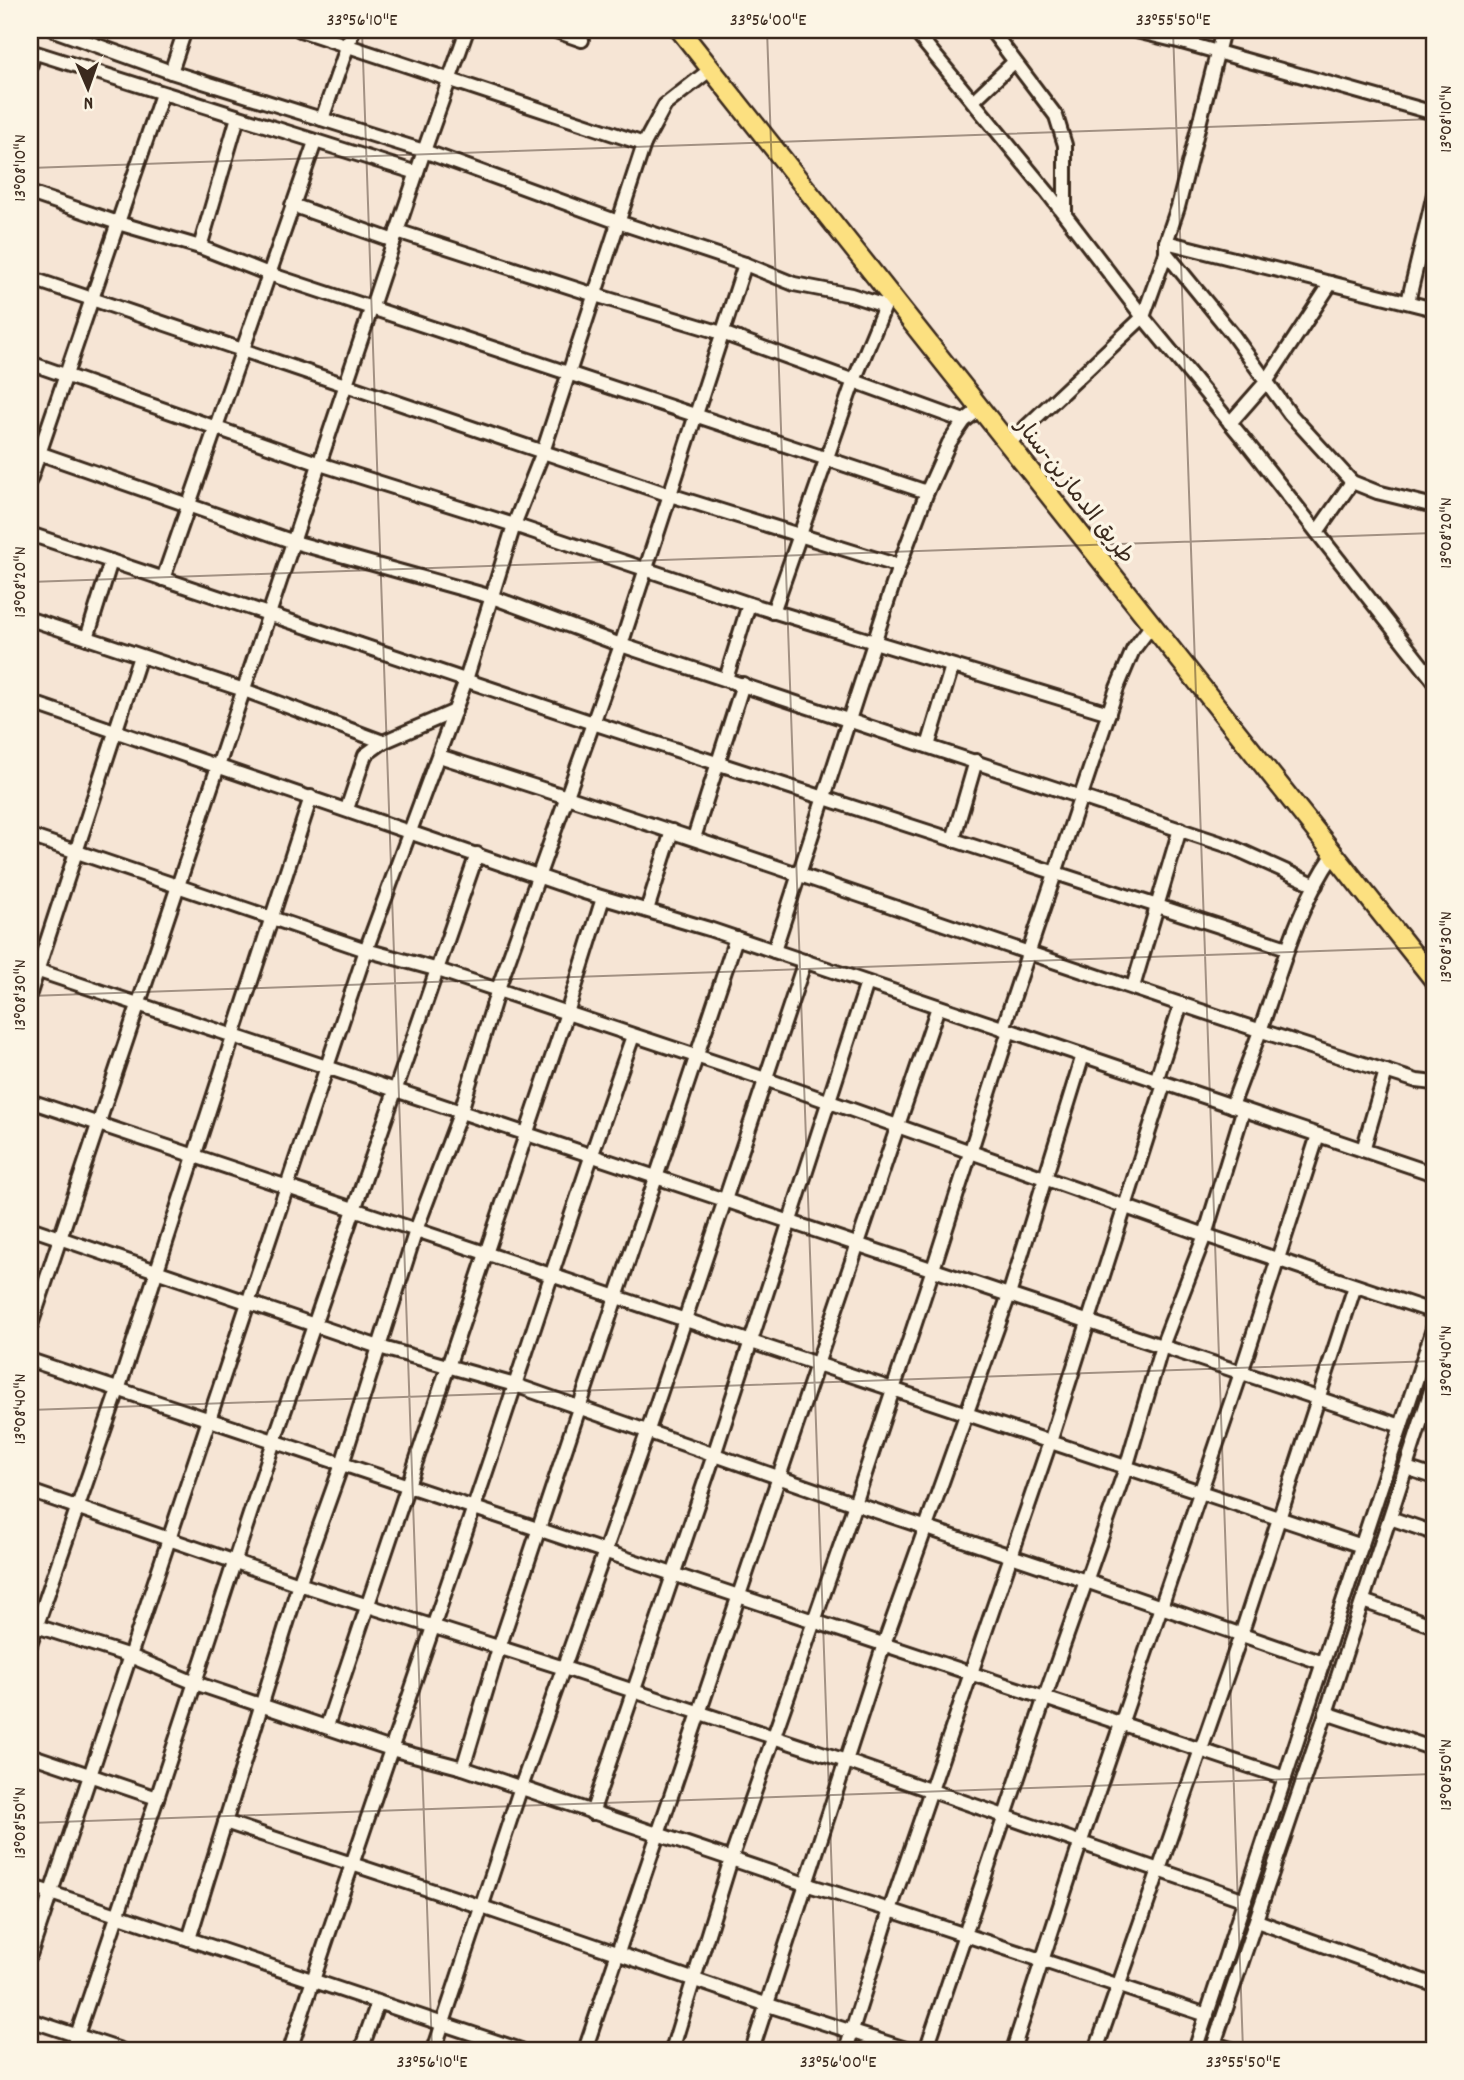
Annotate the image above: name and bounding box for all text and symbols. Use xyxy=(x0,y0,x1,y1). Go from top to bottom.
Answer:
text: 33°56'10"E xyxy=(327,9,397,34)
text: 33°56'00"E xyxy=(730,9,806,34)
text: 33°55'50"E xyxy=(1136,9,1210,34)
north arrow xyxy=(52,52,122,122)
text: 13°08'10"N xyxy=(1435,85,1460,153)
text: N xyxy=(83,88,94,115)
text: 13°08'10"N xyxy=(9,134,34,202)
street label: طريق الدمازين-سنار xyxy=(1004,411,1141,572)
text: 13°08'20"N xyxy=(1435,497,1460,569)
text: 13°08'20"N xyxy=(9,546,34,618)
text: 13°08'30"N xyxy=(1435,911,1460,983)
text: 13°08'30"N xyxy=(9,959,34,1031)
text: 13°08'40"N xyxy=(1435,1326,1460,1396)
text: 13°08'40"N xyxy=(9,1374,34,1444)
text: 13°08'50"N xyxy=(1435,1739,1460,1811)
text: 13°08'50"N xyxy=(9,1787,34,1859)
text: 33°56'10"E xyxy=(397,2051,467,2076)
text: 33°56'00"E xyxy=(800,2051,876,2076)
text: 33°55'50"E xyxy=(1206,2051,1280,2076)

